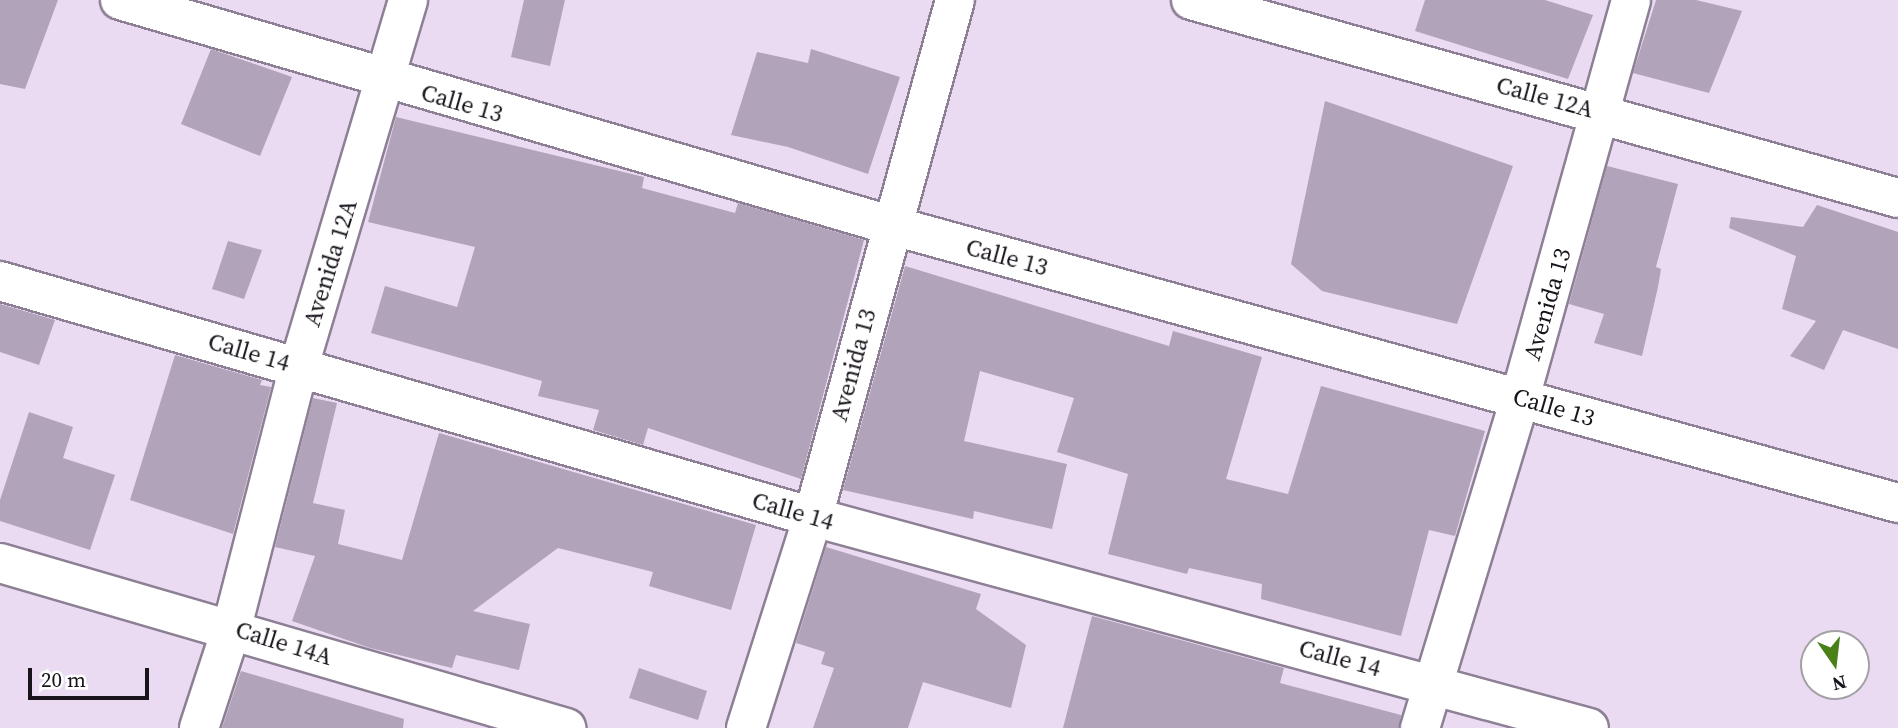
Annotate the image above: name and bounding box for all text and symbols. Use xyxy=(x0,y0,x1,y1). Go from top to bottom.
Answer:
street label: Calle 12A xyxy=(1493,70,1597,124)
street label: Calle 13 xyxy=(418,78,506,128)
street label: Avenida 12A xyxy=(297,196,363,330)
street label: Calle 13 xyxy=(963,232,1051,282)
street label: Avenida 13 xyxy=(1517,245,1577,363)
street label: Avenida 13 xyxy=(824,306,882,424)
street label: Calle 14 xyxy=(205,327,293,377)
street label: Calle 13 xyxy=(1510,382,1598,432)
street label: Calle 14 xyxy=(749,486,837,536)
street label: Calle 14A xyxy=(232,615,336,671)
north arrow xyxy=(1800,630,1870,700)
street label: Calle 14 xyxy=(1296,633,1384,683)
scale bar xyxy=(32,654,152,698)
text: 20 m xyxy=(41,665,86,694)
text: N xyxy=(1830,669,1849,698)

